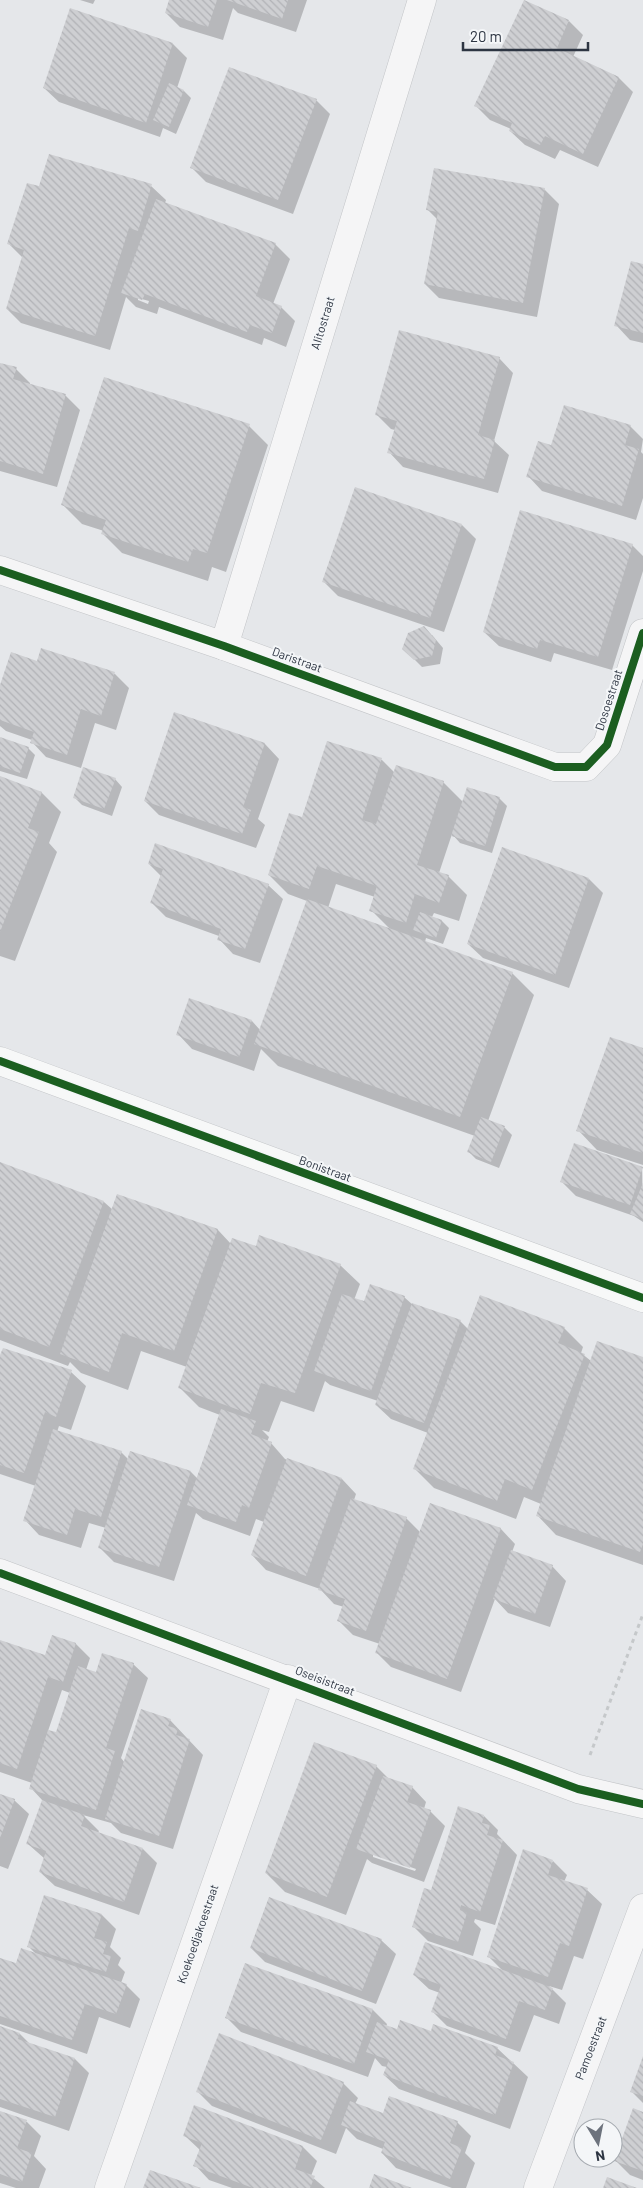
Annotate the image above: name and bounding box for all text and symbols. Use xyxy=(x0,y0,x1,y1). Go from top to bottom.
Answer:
scale bar xyxy=(463,20,588,52)
text: 20 m xyxy=(470,27,502,45)
street label: Alitostraat xyxy=(307,294,337,351)
street label: Daristraat xyxy=(271,644,324,675)
street label: Dosoestraat xyxy=(592,667,625,732)
street label: Bonistraat xyxy=(297,1152,353,1184)
street label: Oseisistraat xyxy=(294,1662,357,1698)
street label: Koekoedjakoestraat xyxy=(173,1882,221,1985)
street label: Pamoestraat xyxy=(572,2014,609,2081)
north arrow xyxy=(573,2118,623,2168)
text: N xyxy=(594,2147,606,2165)

